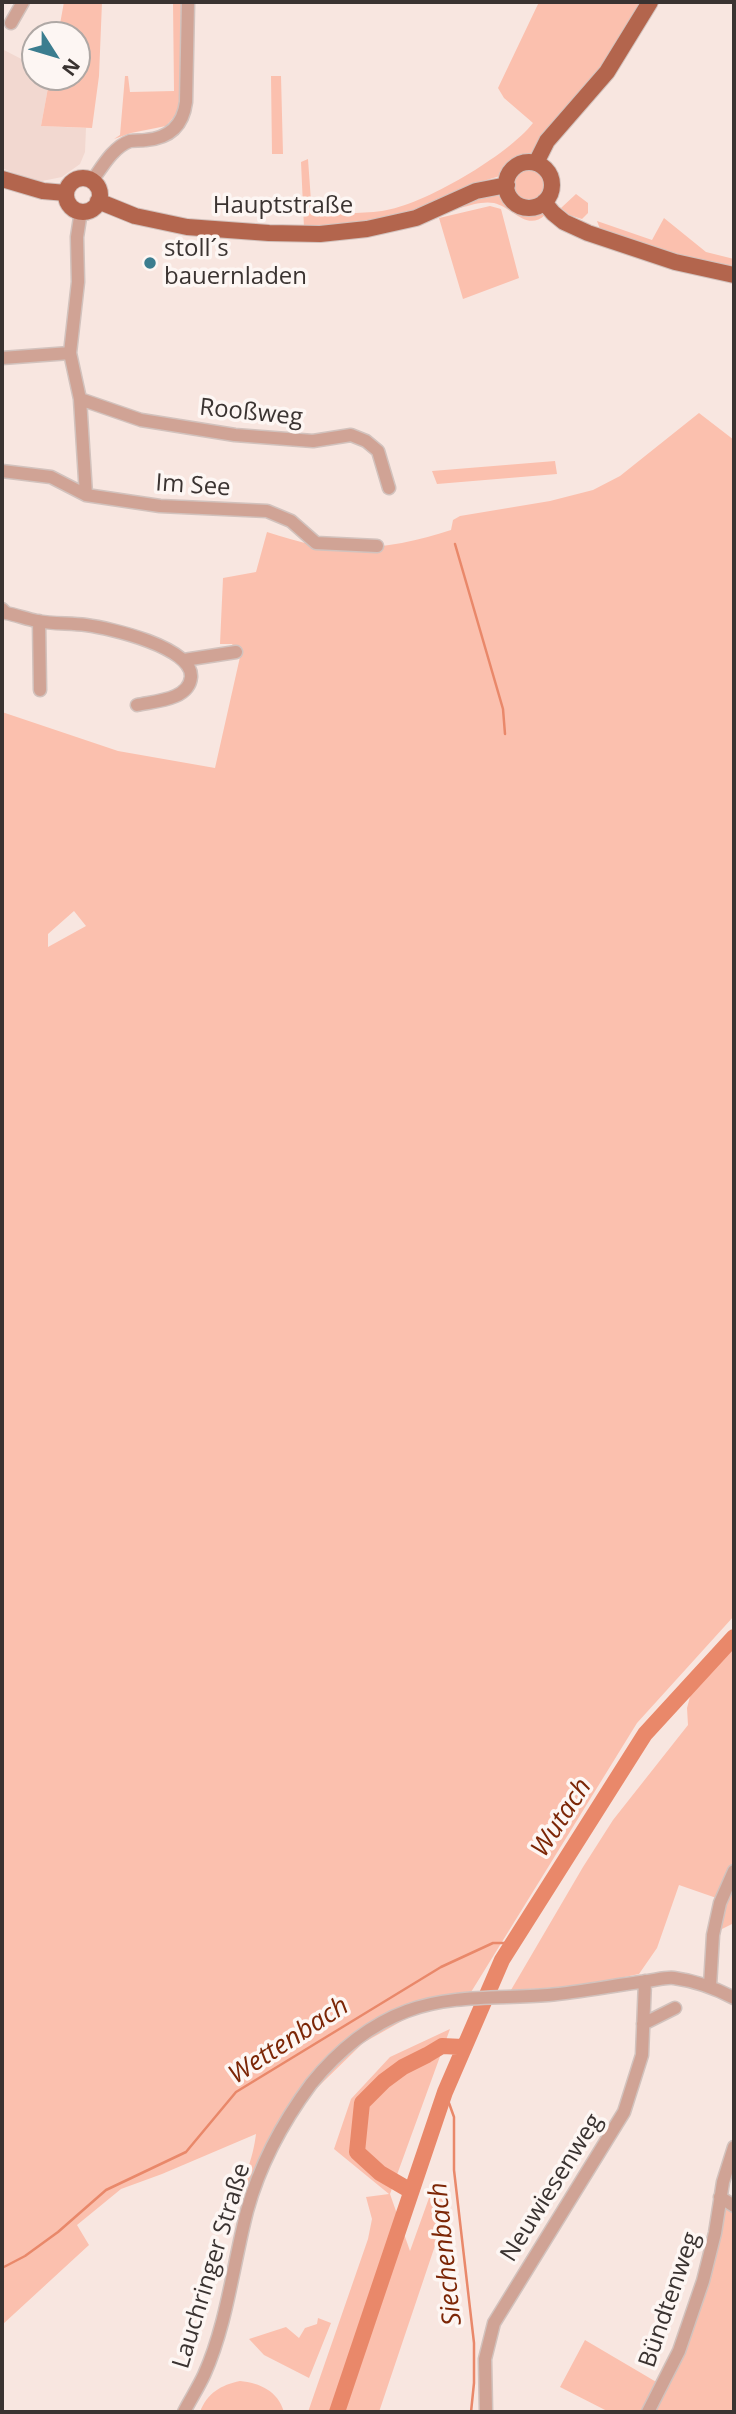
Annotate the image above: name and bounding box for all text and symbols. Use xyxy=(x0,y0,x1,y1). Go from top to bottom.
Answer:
north arrow xyxy=(21,21,91,91)
text: N xyxy=(56,53,86,81)
street label: Hauptstraße xyxy=(213,192,353,220)
place label: stoll´s bauernladen xyxy=(164,235,307,291)
marker: stoll´s bauernladen xyxy=(142,255,158,271)
street label: Rooßweg xyxy=(198,393,304,433)
street label: Im See xyxy=(154,469,232,503)
water label: Wutach xyxy=(525,1773,599,1863)
water label: Wettenbach xyxy=(223,1991,355,2091)
street label: Neuwiesenweg xyxy=(495,2109,609,2267)
street label: Lauchringer Straße xyxy=(167,2160,257,2372)
water label: Siechenbach xyxy=(423,2181,469,2327)
street label: Bündtenweg xyxy=(633,2228,707,2372)

